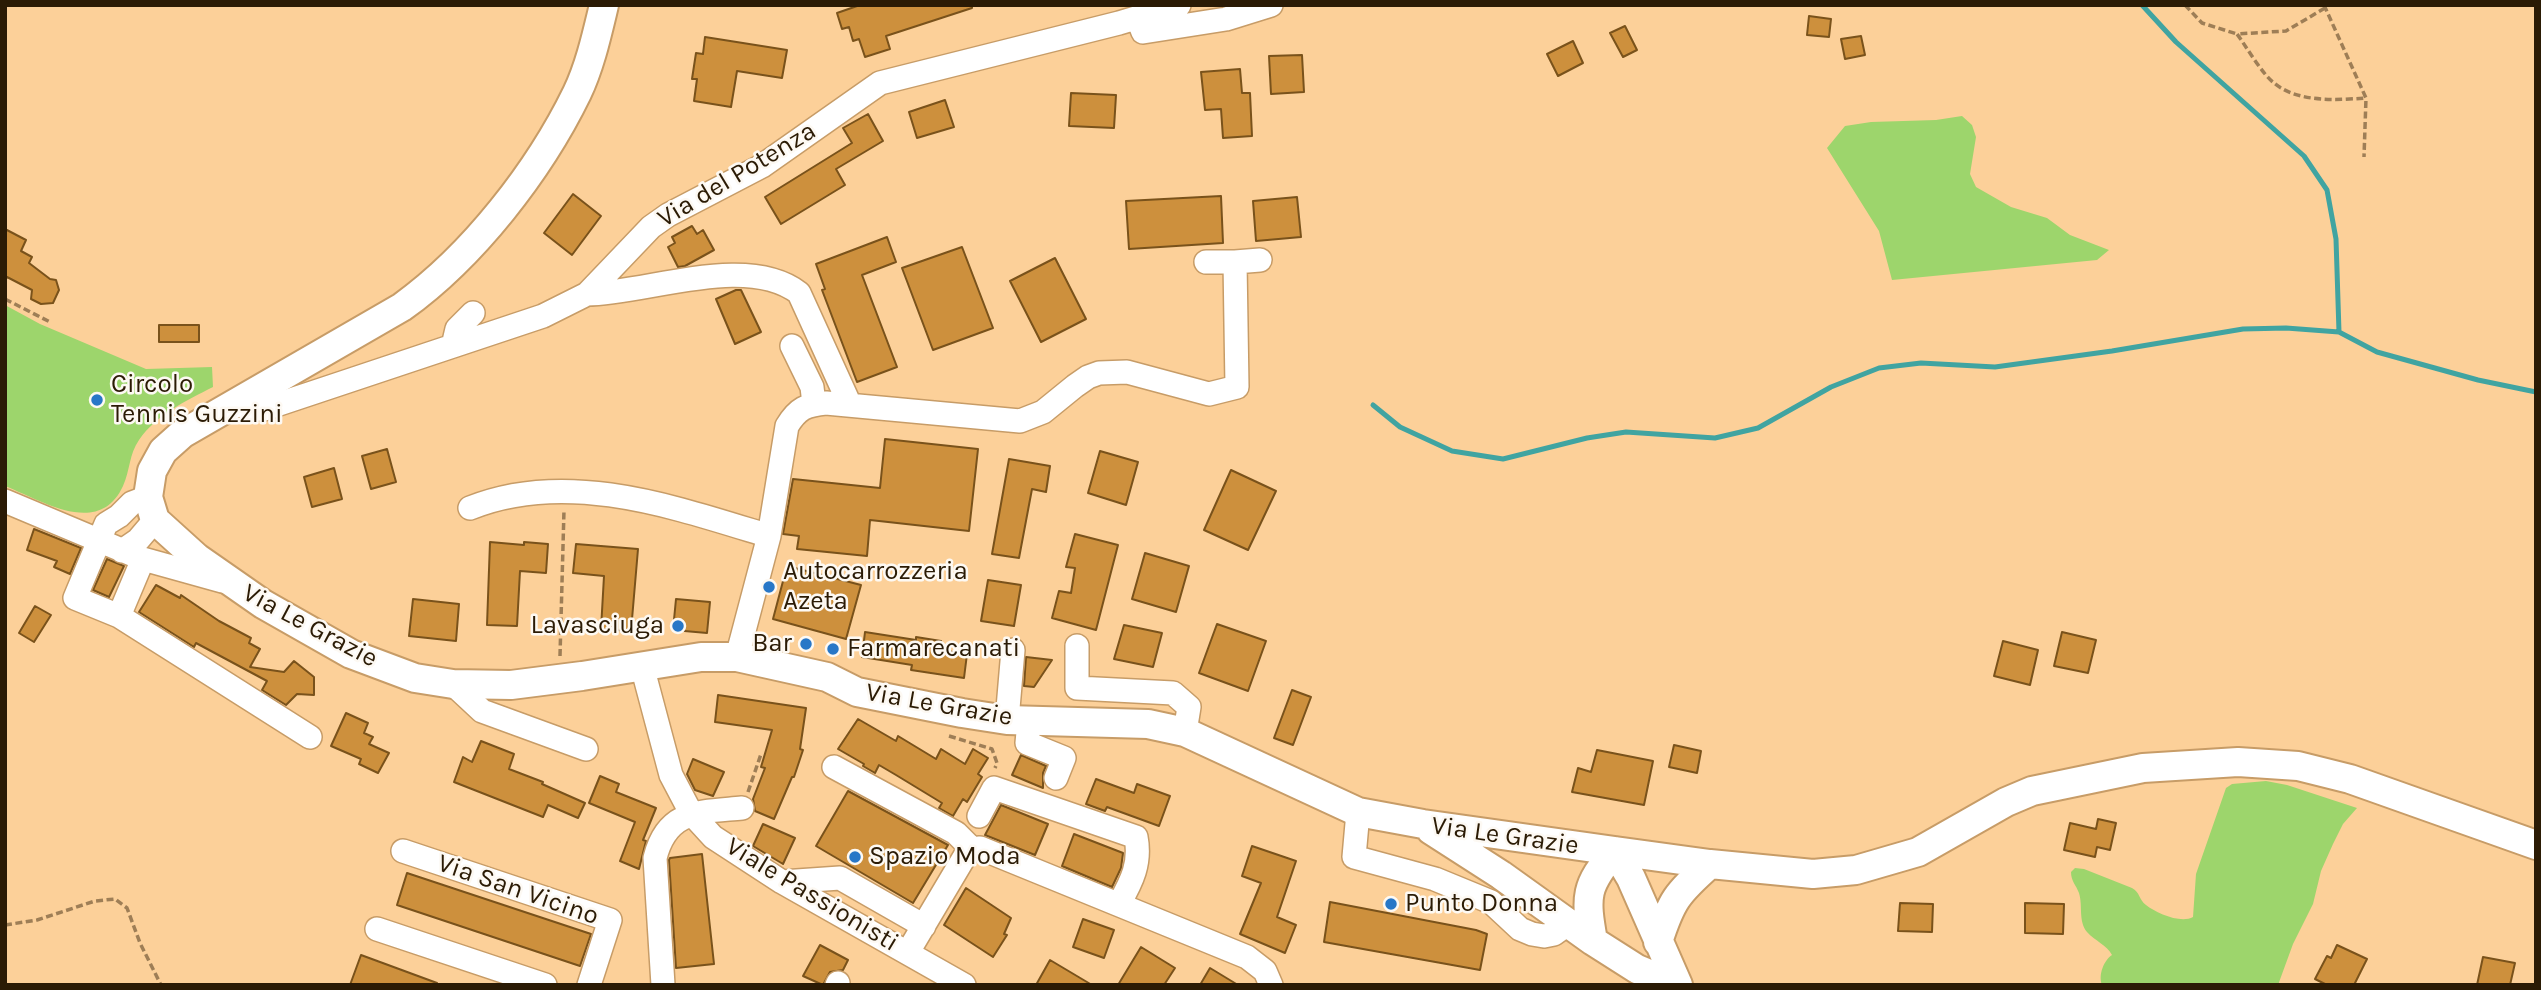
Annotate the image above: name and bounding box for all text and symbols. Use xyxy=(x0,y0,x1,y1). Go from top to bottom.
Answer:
street label: Via del Potenza xyxy=(652,115,822,235)
place label: Circolo Tennis Guzzini xyxy=(111,369,283,430)
marker: Circolo Tennis Guzzini xyxy=(89,392,105,408)
place label: Autocarrozzeria Azeta xyxy=(783,556,968,618)
street label: Via Le Grazie xyxy=(237,577,383,675)
marker: Autocarrozzeria Azeta xyxy=(761,579,777,595)
place label: Lavasciuga xyxy=(531,610,664,642)
marker: Lavasciuga xyxy=(670,618,686,634)
place label: Bar xyxy=(752,628,792,660)
place label: Farmarecanati xyxy=(847,633,1020,665)
marker: Bar xyxy=(798,636,814,652)
marker: Farmarecanati xyxy=(825,641,841,657)
street label: Via Le Grazie xyxy=(863,677,1015,733)
street label: Via Le Grazie xyxy=(1429,810,1581,862)
street label: Viale Passionisti xyxy=(720,831,904,959)
place label: Spazio Moda xyxy=(869,841,1021,873)
street label: Via San Vicino xyxy=(433,848,603,932)
marker: Spazio Moda xyxy=(847,849,863,865)
place label: Punto Donna xyxy=(1405,888,1558,920)
marker: Punto Donna xyxy=(1383,896,1399,912)

